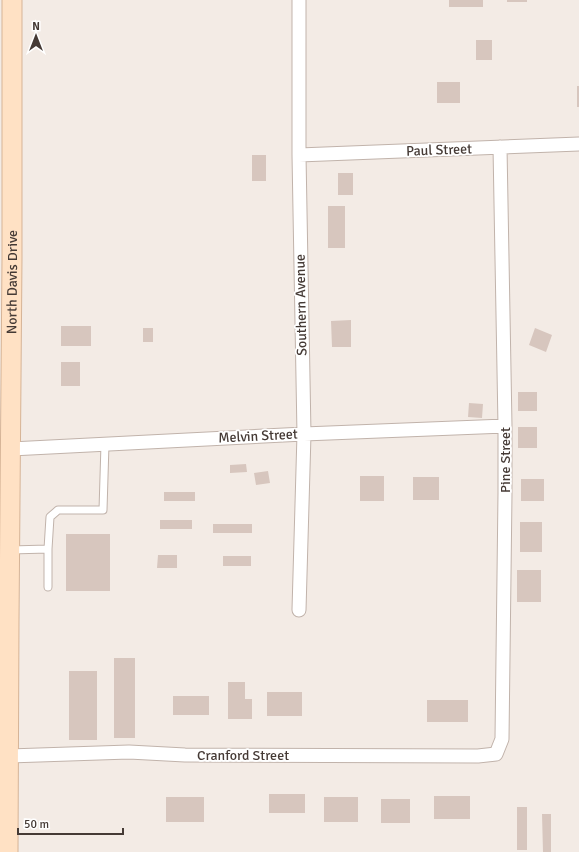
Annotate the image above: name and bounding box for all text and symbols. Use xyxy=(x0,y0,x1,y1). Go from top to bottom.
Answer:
north arrow xyxy=(16,16,56,56)
text: N xyxy=(32,20,40,33)
street label: Paul Street xyxy=(406,140,472,160)
street label: North Davis Drive xyxy=(3,230,21,334)
street label: Southern Avenue xyxy=(292,254,310,356)
street label: Melvin Street xyxy=(218,425,298,447)
street label: Pine Street xyxy=(497,427,514,493)
street label: Cranford Street xyxy=(197,747,289,764)
scale bar xyxy=(18,810,123,836)
text: 50 m xyxy=(24,817,49,832)

